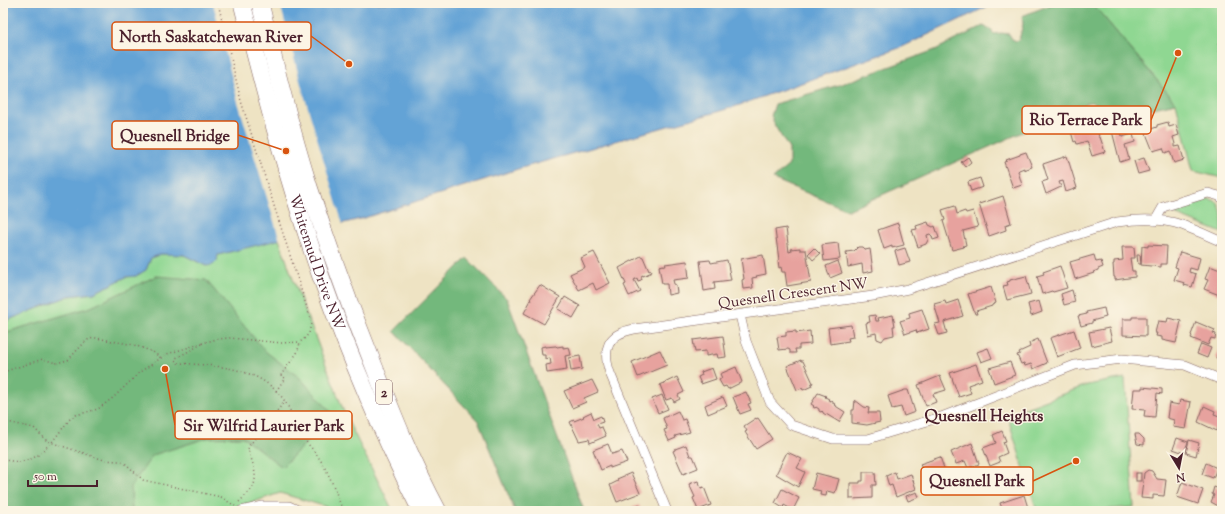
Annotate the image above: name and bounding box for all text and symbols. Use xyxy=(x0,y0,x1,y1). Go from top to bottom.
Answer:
callout: North Saskatchewan River xyxy=(112,22,311,50)
text: North Saskatchewan River xyxy=(119,27,304,50)
callout: Rio Terrace Park xyxy=(1022,106,1151,134)
text: Rio Terrace Park xyxy=(1029,110,1143,133)
callout: Quesnell Bridge xyxy=(112,121,238,149)
text: Quesnell Bridge xyxy=(120,126,231,149)
street label: Whitemud Drive NW xyxy=(283,192,349,334)
street label: Quesnell Crescent NW xyxy=(717,274,870,315)
road number: 2 xyxy=(376,380,392,404)
district label: Quesnell Heights xyxy=(925,406,1043,429)
callout: Sir Wilfrid Laurier Park xyxy=(175,411,352,439)
text: Sir Wilfrid Laurier Park xyxy=(183,416,345,439)
north arrow xyxy=(1159,448,1199,488)
scale bar xyxy=(28,462,97,488)
callout: Quesnell Park xyxy=(921,467,1033,495)
text: 50 m xyxy=(33,468,57,486)
text: N xyxy=(1175,468,1187,486)
text: Quesnell Park xyxy=(929,471,1025,494)

